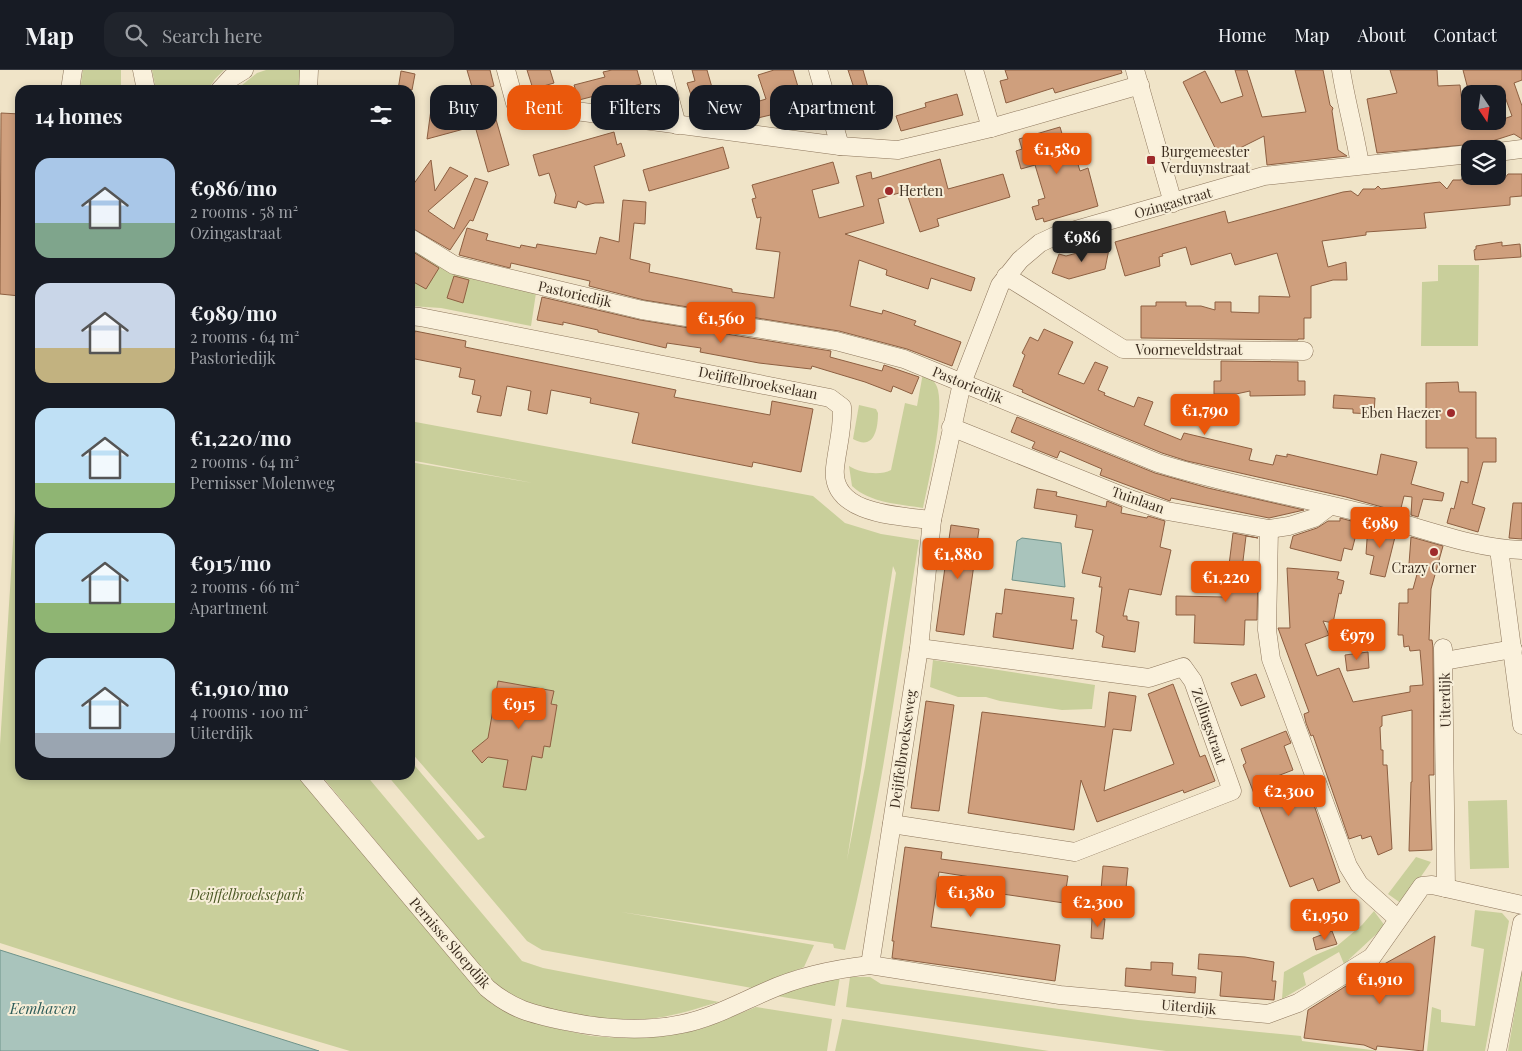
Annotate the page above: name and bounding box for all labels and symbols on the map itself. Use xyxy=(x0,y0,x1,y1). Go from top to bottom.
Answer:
north arrow xyxy=(1461,85,1506,130)
pin: €1,580 xyxy=(1016,132,1098,175)
place label: Burgemeester Verduynstraat xyxy=(1160,142,1251,177)
marker: Burgemeester Verduynstraat xyxy=(1145,154,1157,166)
place label: Herten xyxy=(899,181,944,200)
street label: Ozingastraat xyxy=(1132,182,1215,223)
marker: Herten xyxy=(883,185,895,197)
pin: €986 xyxy=(1052,220,1112,263)
street label: Pastoriedijk xyxy=(536,276,614,311)
pin: €1,560 xyxy=(680,302,762,344)
street label: Voorneveldstraat xyxy=(1134,340,1244,359)
street label: Deijffelbroekselaan xyxy=(697,362,820,403)
street label: Pastoriedijk xyxy=(930,362,1007,408)
pin: €1,790 xyxy=(1164,394,1246,436)
place label: Eben Haezer xyxy=(1361,403,1442,422)
marker: Eben Haezer xyxy=(1445,407,1457,419)
street label: Tuinlaan xyxy=(1109,482,1168,518)
pin: €989 xyxy=(1350,506,1410,549)
pin: €1,880 xyxy=(917,538,999,580)
marker: Crazy Corner xyxy=(1428,546,1440,558)
place label: Crazy Corner xyxy=(1392,558,1477,577)
pin: €1,220 xyxy=(1185,560,1267,603)
pin: €979 xyxy=(1327,618,1387,661)
street label: Uiterdijk xyxy=(1435,672,1454,728)
street label: Zellingstraat xyxy=(1188,685,1232,767)
pin: €915 xyxy=(489,688,549,730)
street label: Deijffelbroekseweg xyxy=(885,688,920,810)
pin: €2,300 xyxy=(1248,774,1330,817)
pin: €1,380 xyxy=(930,876,1012,918)
park label: Deijffelbroeksepark xyxy=(188,885,305,904)
pin: €2,300 xyxy=(1057,886,1139,928)
street label: Pernisse Sloepdijk xyxy=(406,893,495,992)
pin: €1,950 xyxy=(1284,898,1366,941)
pin: €1,910 xyxy=(1339,962,1421,1005)
street label: Uiterdijk xyxy=(1161,995,1218,1018)
water label: Eemhaven xyxy=(9,998,76,1018)

